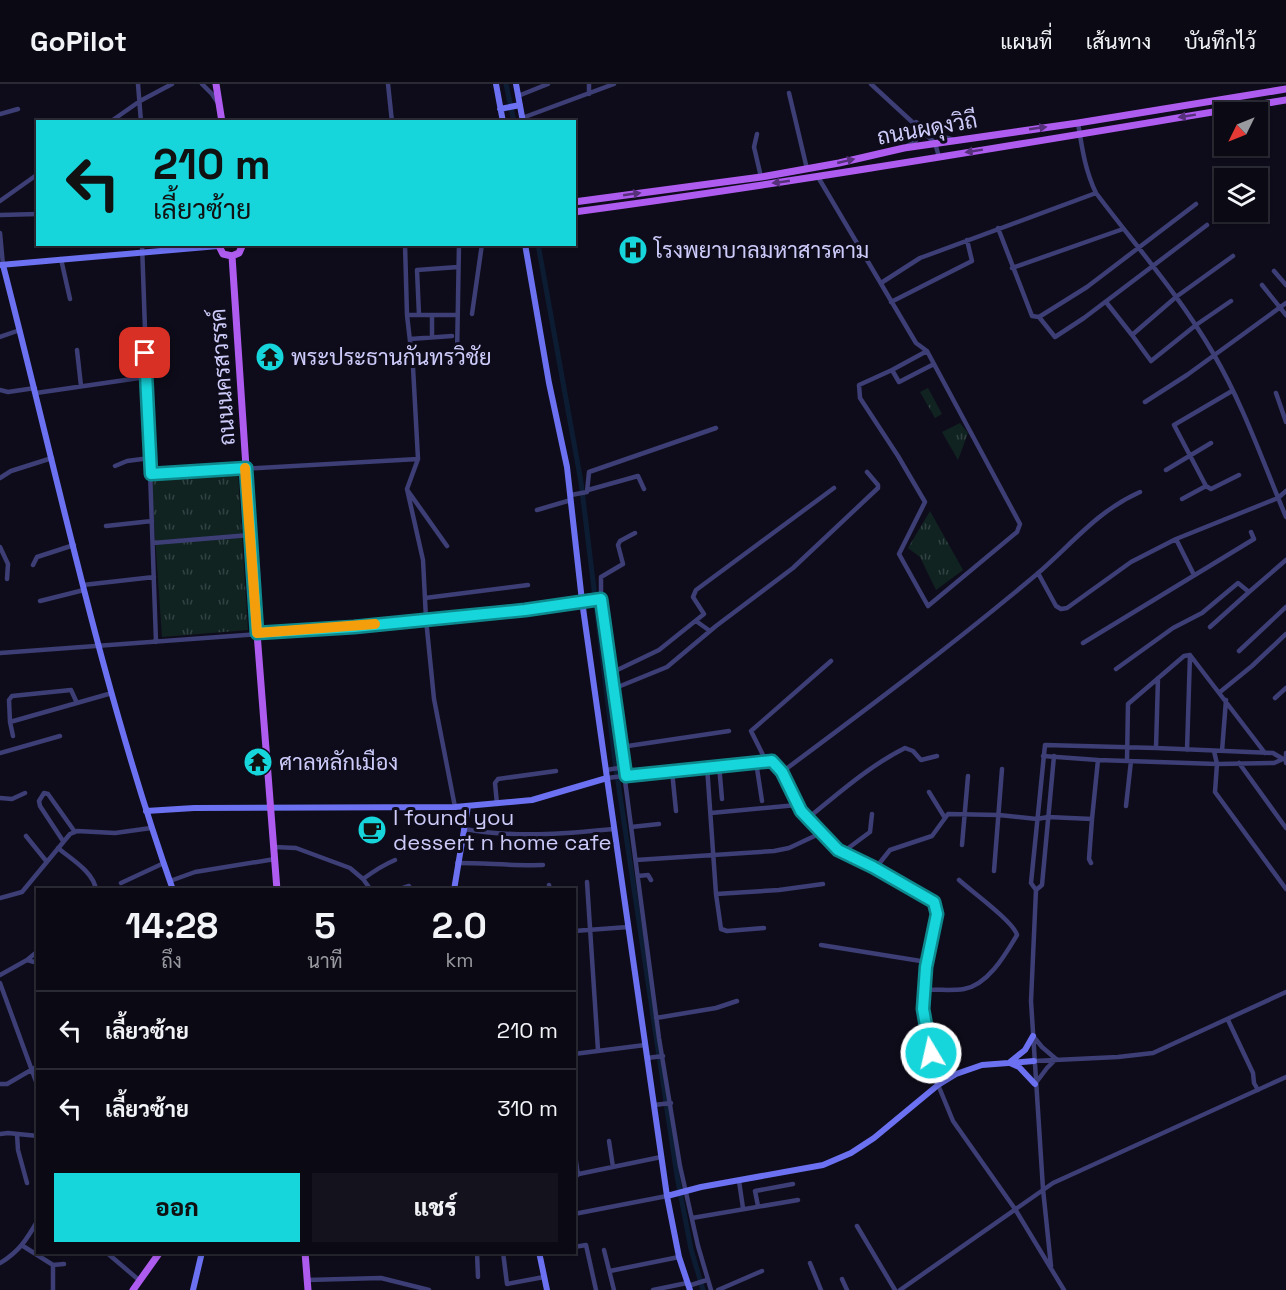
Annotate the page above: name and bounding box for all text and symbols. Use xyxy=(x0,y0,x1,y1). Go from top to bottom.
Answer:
text: GoPilot xyxy=(30,23,127,59)
text: แผนที่ xyxy=(1000,28,1053,55)
text: เส้นทาง xyxy=(1086,28,1151,55)
text: บันทึกไว้ xyxy=(1184,28,1256,55)
north arrow xyxy=(1214,102,1268,156)
map controls xyxy=(1214,102,1268,222)
street label: ถนนผดุงวิถี xyxy=(875,105,980,153)
one-way arrow xyxy=(1177,112,1196,121)
one-way arrow xyxy=(1029,124,1048,133)
text: 210 m xyxy=(153,138,271,191)
icon: left xyxy=(54,144,132,222)
one-way arrow xyxy=(964,147,983,156)
one-way arrow xyxy=(837,156,856,165)
button: layers xyxy=(1214,168,1268,222)
one-way arrow xyxy=(772,178,791,187)
one-way arrow xyxy=(623,190,642,199)
text: เลี้ยวซ้าย xyxy=(153,192,251,227)
hospital icon: โรงพยาบาลมหาสารคาม xyxy=(617,234,649,266)
place label: โรงพยาบาลมหาสารคาม xyxy=(653,236,869,264)
street label: ถนนนครสวรรค์ xyxy=(203,308,241,446)
pin xyxy=(119,327,170,378)
icon: arrive xyxy=(128,336,161,369)
temple icon: พระประธานกันทรวิชัย xyxy=(254,341,286,373)
place label: พระประธานกันทรวิชัย xyxy=(291,343,492,371)
temple icon: ศาลหลักเมือง xyxy=(242,746,274,778)
place label: ศาลหลักเมือง xyxy=(279,748,398,776)
place label: I found you dessert n home cafe xyxy=(393,803,612,856)
cafe icon: I found you dessert n home cafe xyxy=(356,814,388,846)
text: 14:28 xyxy=(125,903,218,949)
text: 5 xyxy=(314,903,336,949)
text: 2.0 xyxy=(432,903,487,949)
text: km xyxy=(445,947,473,973)
text: ถึง xyxy=(161,948,182,974)
text: นาที xyxy=(307,948,343,974)
icon: left xyxy=(54,1014,87,1047)
text: 210 m xyxy=(497,1016,558,1044)
text: เลี้ยวซ้าย xyxy=(105,1017,189,1045)
position arrow xyxy=(899,1021,963,1085)
icon: left xyxy=(54,1092,87,1125)
text: 310 m xyxy=(497,1094,558,1122)
text: เลี้ยวซ้าย xyxy=(105,1095,189,1123)
button: ออก xyxy=(54,1173,300,1242)
button: แชร์ xyxy=(312,1173,558,1242)

